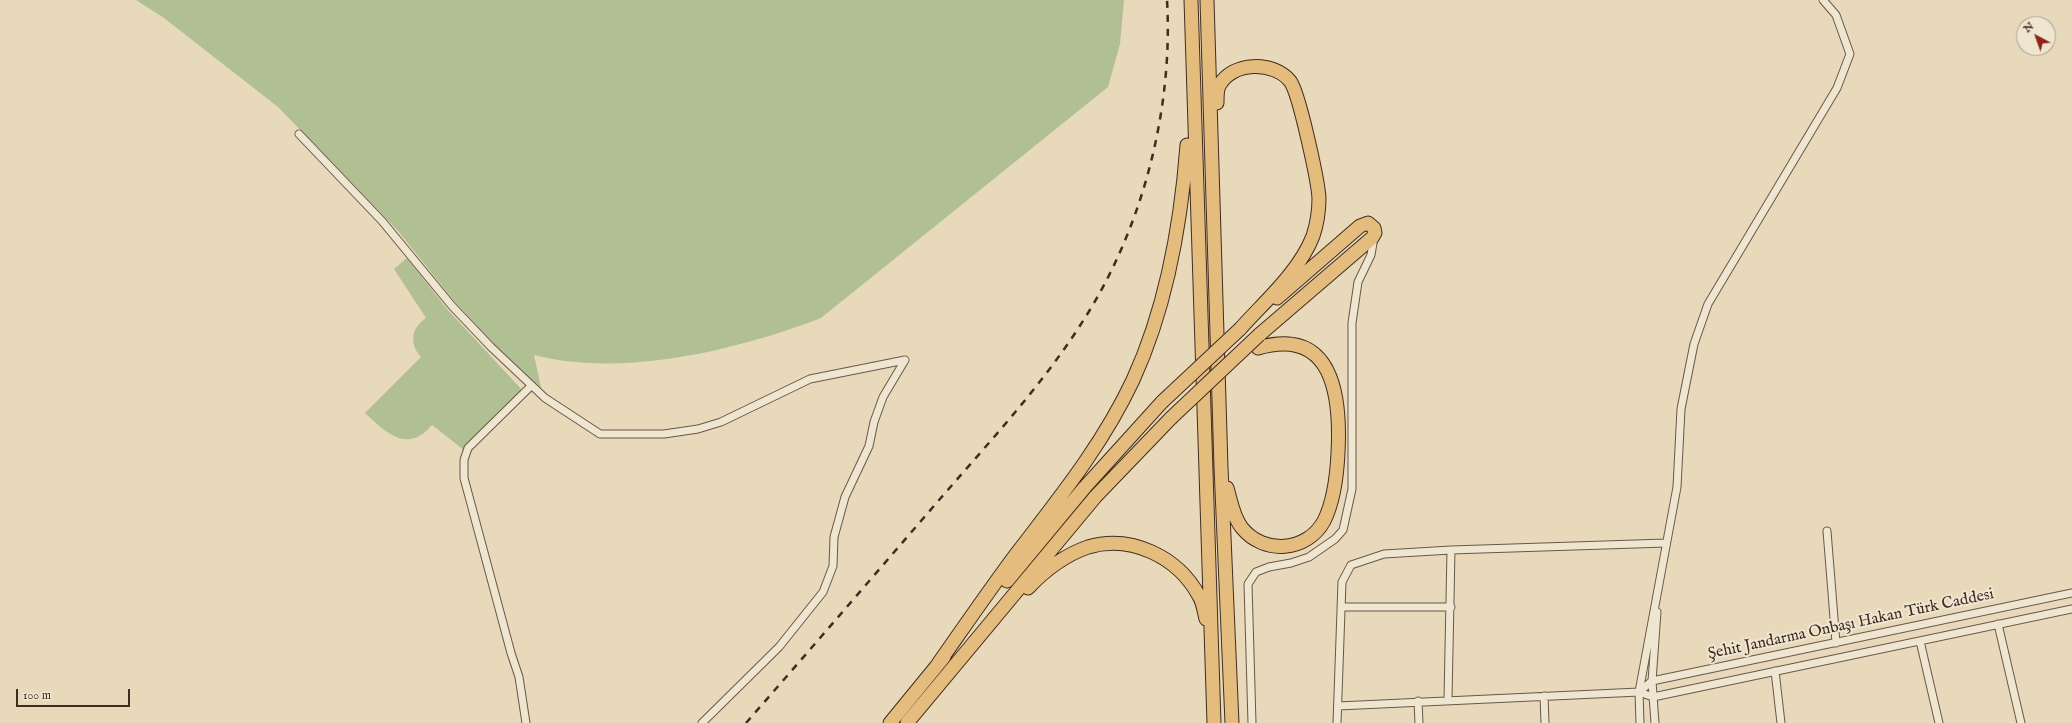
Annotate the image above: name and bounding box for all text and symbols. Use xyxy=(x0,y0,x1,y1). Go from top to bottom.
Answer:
north arrow xyxy=(2016,16,2056,56)
text: N xyxy=(2021,19,2037,36)
street label: Şehit Jandarma Onbaşı Hakan Türk Caddesi xyxy=(1706,585,1996,665)
scale bar xyxy=(18,681,132,707)
text: 100 m xyxy=(23,688,51,703)

